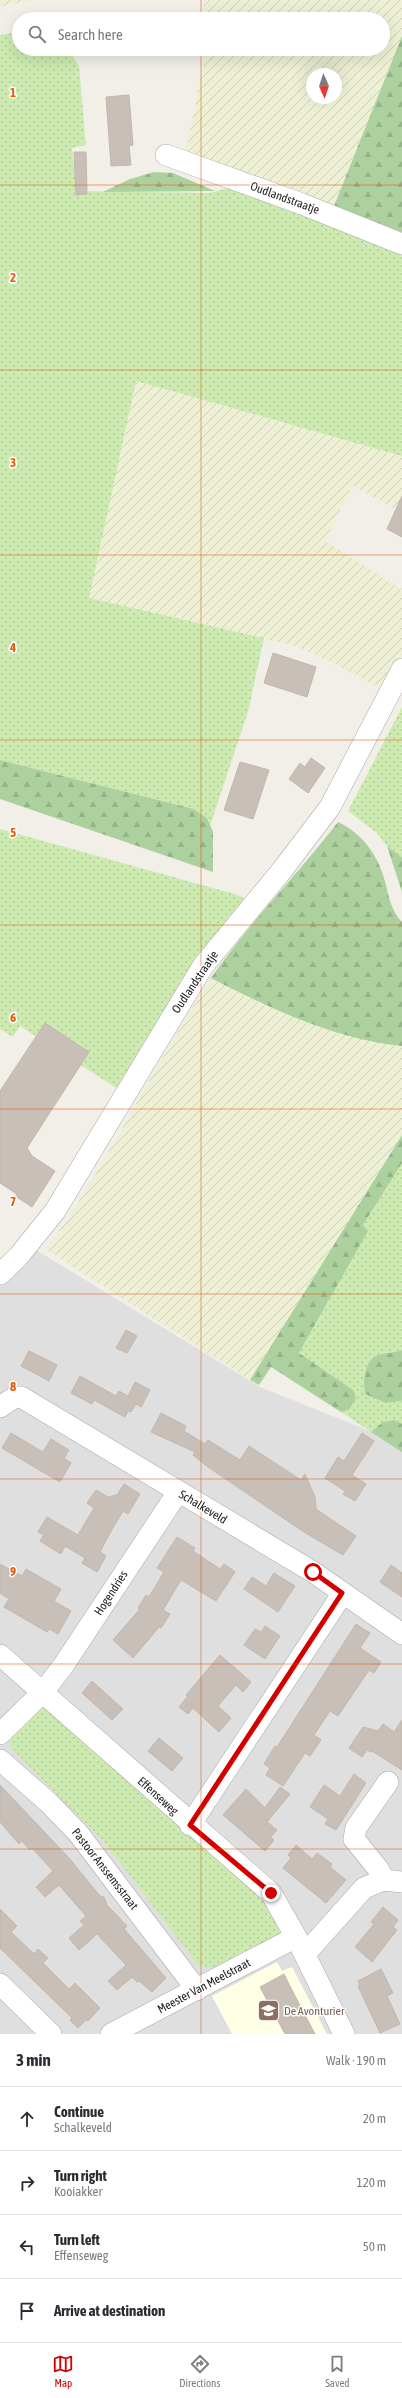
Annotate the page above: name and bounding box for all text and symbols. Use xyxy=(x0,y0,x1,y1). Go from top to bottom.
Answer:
search box xyxy=(12,12,390,56)
icon: search xyxy=(26,23,48,45)
text: Search here xyxy=(58,26,123,43)
north arrow xyxy=(306,68,342,104)
text: 1 xyxy=(10,85,16,100)
street label: Oudlandstraatje xyxy=(249,179,321,217)
text: 2 xyxy=(10,270,16,285)
text: 3 xyxy=(10,455,16,470)
text: 4 xyxy=(9,640,16,655)
text: 5 xyxy=(10,825,16,840)
street label: Oudlandstraatje xyxy=(169,948,221,1016)
text: 6 xyxy=(10,1010,16,1025)
text: 7 xyxy=(10,1194,16,1209)
text: 8 xyxy=(10,1379,16,1394)
street label: Schalkeveld xyxy=(176,1487,230,1527)
route start xyxy=(304,1563,322,1581)
text: 9 xyxy=(10,1564,16,1579)
street label: Hogendries xyxy=(91,1568,131,1618)
street label: Effenseweg xyxy=(135,1774,182,1819)
street label: Pastoor Anssemsstraat xyxy=(69,1826,141,1913)
route end xyxy=(262,1884,280,1902)
street label: Meester Van Meelstraat xyxy=(155,1955,253,2016)
school or university icon: De Avonturier xyxy=(255,1998,281,2024)
place label: De Avonturier xyxy=(284,2004,345,2018)
text: 3 min xyxy=(16,2050,51,2070)
text: Walk · 190 m xyxy=(326,2053,386,2068)
text: Continue xyxy=(54,2103,104,2120)
icon: ahead xyxy=(16,2108,38,2130)
text: 20 m xyxy=(363,2111,386,2126)
text: Schalkeveld xyxy=(54,2120,112,2135)
text: Turn right xyxy=(54,2167,107,2184)
icon: right xyxy=(16,2172,38,2194)
text: 120 m xyxy=(357,2175,386,2190)
text: Kooiakker xyxy=(54,2184,102,2199)
text: Turn left xyxy=(54,2231,100,2248)
icon: left xyxy=(16,2236,38,2258)
text: 50 m xyxy=(363,2239,386,2254)
text: Effenseweg xyxy=(54,2248,108,2263)
icon: arrive xyxy=(16,2300,38,2322)
text: Arrive at destination xyxy=(54,2302,165,2319)
tab: Map xyxy=(52,2353,74,2389)
tab: Directions xyxy=(179,2353,220,2389)
tab: Saved xyxy=(325,2353,350,2389)

